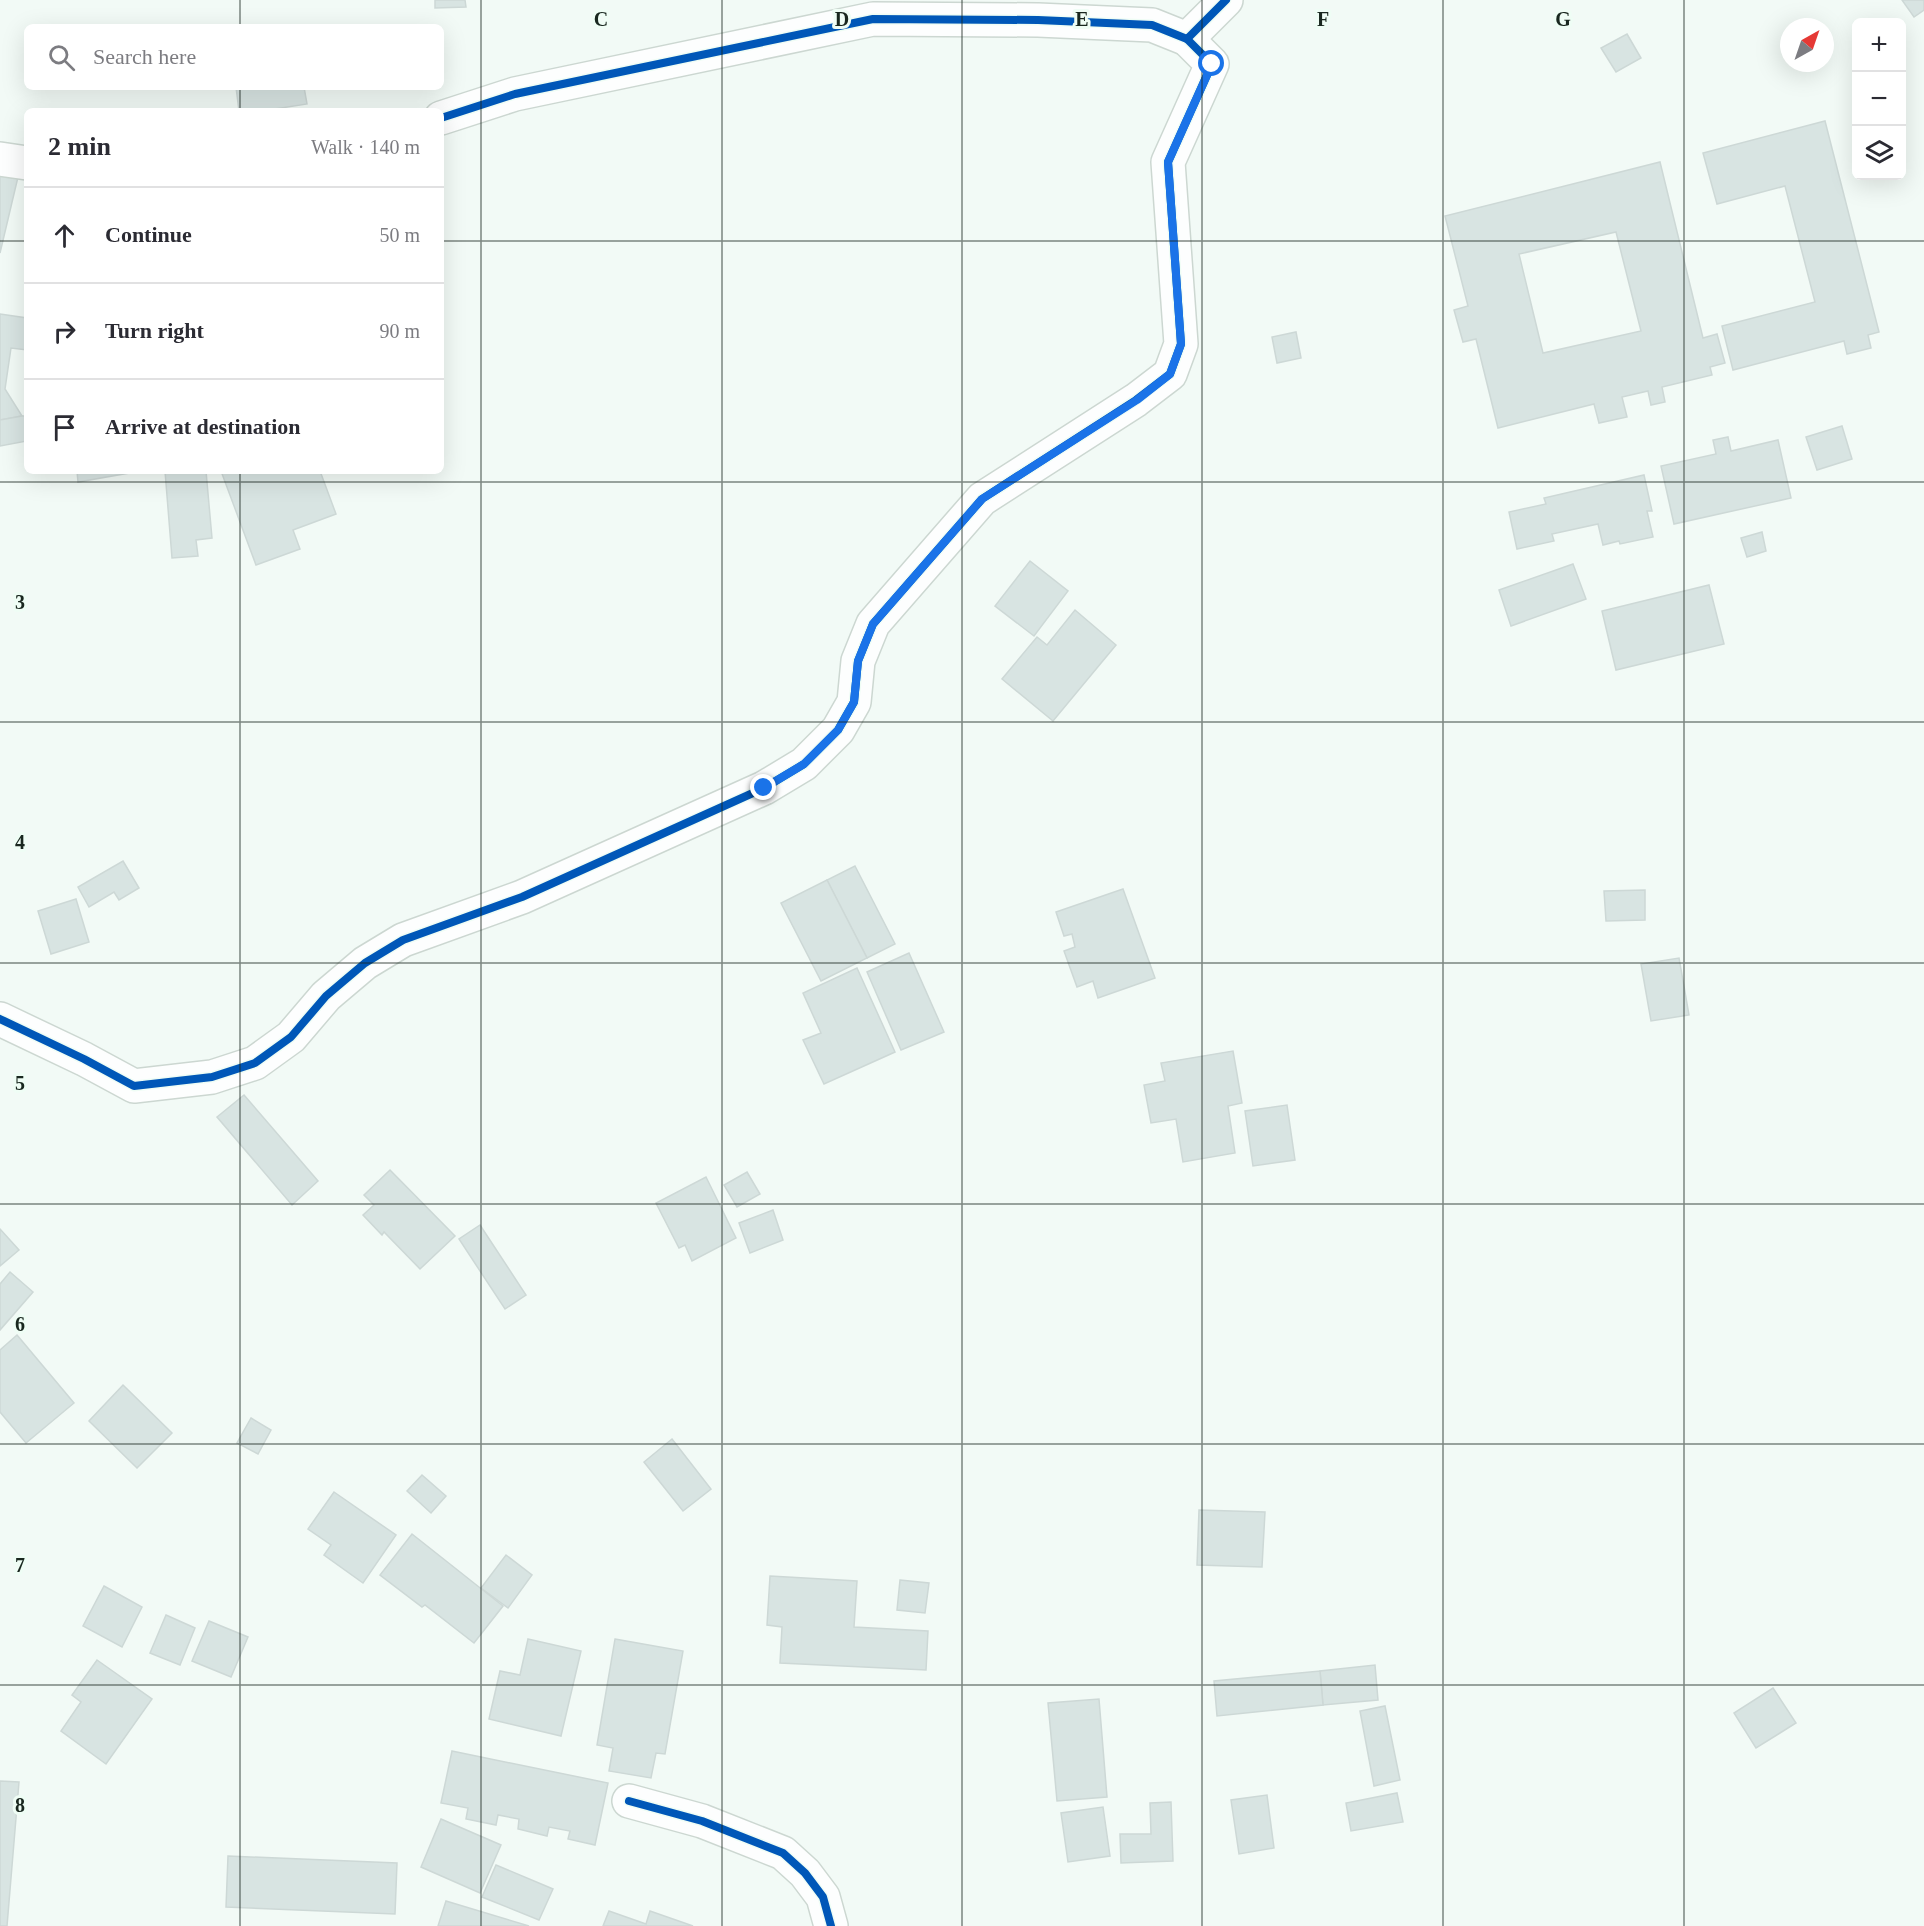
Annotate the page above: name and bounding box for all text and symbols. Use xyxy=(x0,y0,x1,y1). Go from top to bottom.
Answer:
text: C xyxy=(594,8,608,30)
text: D xyxy=(835,8,849,30)
text: E xyxy=(1075,8,1089,30)
text: F xyxy=(1317,8,1329,30)
text: G xyxy=(1555,8,1571,30)
north arrow xyxy=(1780,18,1834,72)
map controls xyxy=(1852,18,1906,180)
button: + xyxy=(1852,18,1906,72)
search box xyxy=(24,24,444,90)
icon: search xyxy=(45,41,78,74)
text: Search here xyxy=(93,44,196,69)
route start xyxy=(1198,50,1224,76)
button: − xyxy=(1852,72,1906,126)
button: layers xyxy=(1852,126,1906,180)
text: 2 min xyxy=(48,132,111,161)
text: Walk · 140 m xyxy=(311,136,420,158)
icon: ahead xyxy=(48,219,81,252)
text: Continue xyxy=(105,222,192,247)
text: 50 m xyxy=(379,224,420,246)
icon: right xyxy=(48,315,81,348)
text: Turn right xyxy=(105,318,204,343)
text: 90 m xyxy=(379,320,420,342)
icon: arrive xyxy=(48,411,81,444)
text: Arrive at destination xyxy=(105,414,301,439)
text: 3 xyxy=(15,591,25,613)
route end xyxy=(750,774,776,800)
text: 4 xyxy=(15,831,25,853)
text: 5 xyxy=(15,1072,25,1094)
text: 6 xyxy=(15,1313,25,1335)
text: 7 xyxy=(15,1554,25,1576)
text: 8 xyxy=(15,1794,25,1816)

